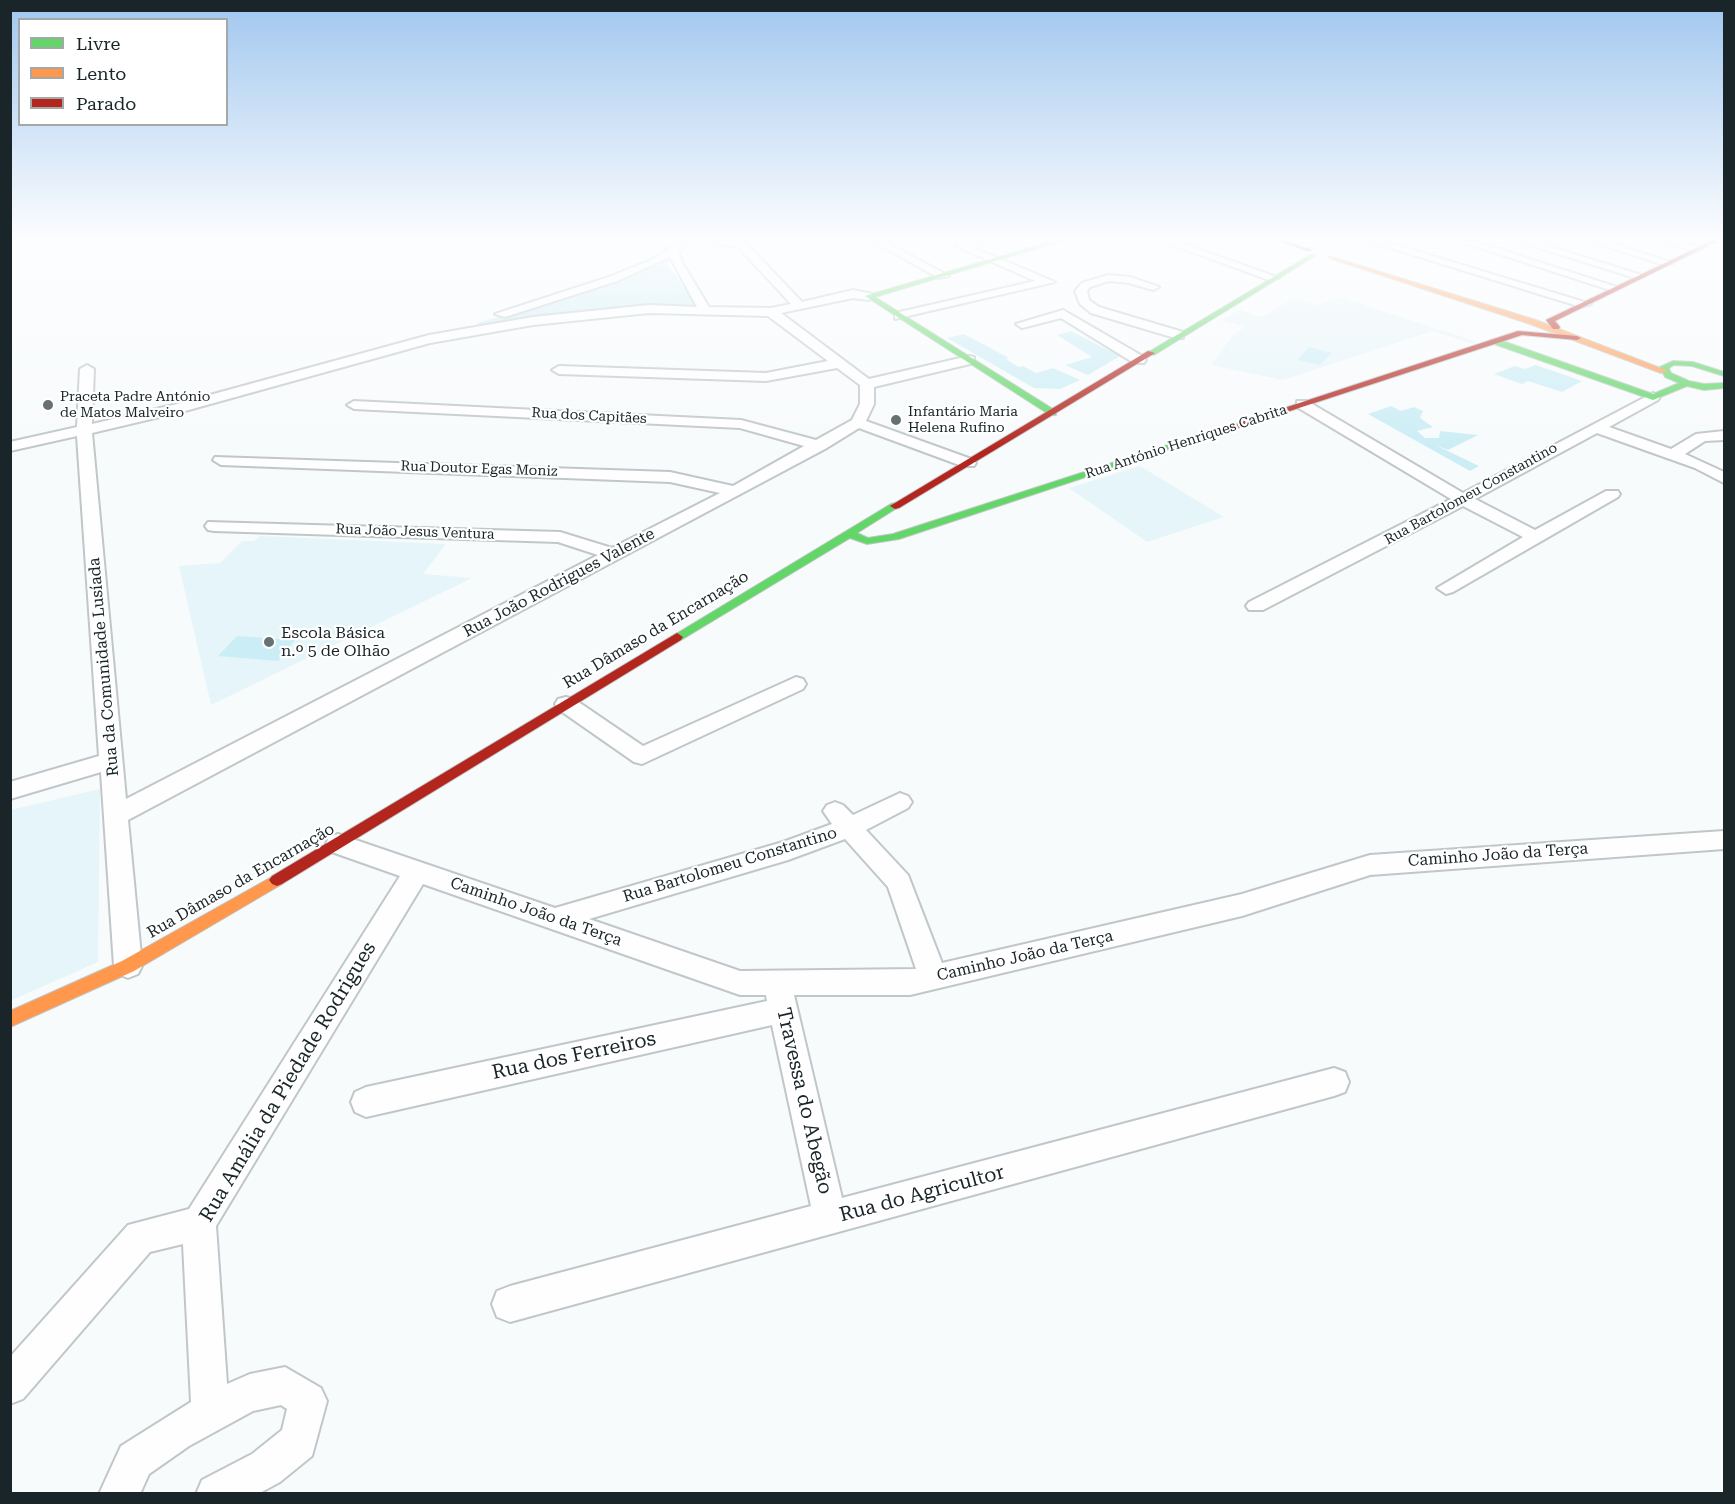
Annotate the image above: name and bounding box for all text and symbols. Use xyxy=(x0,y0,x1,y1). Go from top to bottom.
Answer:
legend xyxy=(18,18,228,126)
text: Livre xyxy=(76,33,120,54)
text: Lento xyxy=(76,63,126,84)
text: Parado xyxy=(76,93,136,114)
place label: Praceta Padre António de Matos Malveiro xyxy=(60,389,210,422)
marker: Praceta Padre António de Matos Malveiro xyxy=(41,398,55,412)
street label: Rua António Henriques Cabrita xyxy=(1083,401,1289,483)
place label: Infantário Maria Helena Rufino xyxy=(908,404,1018,436)
street label: Rua dos Capitães xyxy=(531,405,647,427)
marker: Infantário Maria Helena Rufino xyxy=(889,413,903,427)
street label: Rua Bartolomeu Constantino xyxy=(1382,439,1560,549)
street label: Rua Doutor Egas Moniz xyxy=(400,458,558,480)
street label: Rua João Jesus Ventura xyxy=(335,521,495,543)
street label: Rua João Rodrigues Valente xyxy=(460,524,658,642)
street label: Rua da Comunidade Lusíada xyxy=(85,557,123,777)
street label: Rua Dâmaso da Encarnação xyxy=(560,567,752,693)
place label: Escola Básica n.º 5 de Olhão xyxy=(281,623,390,661)
marker: Escola Básica n.º 5 de Olhão xyxy=(262,635,276,649)
street label: Rua Dâmaso da Encarnação xyxy=(144,819,338,943)
street label: Rua Bartolomeu Constantino xyxy=(621,823,839,907)
street label: Caminho João da Terça xyxy=(1407,839,1589,871)
street label: Caminho João da Terça xyxy=(448,874,624,950)
street label: Caminho João da Terça xyxy=(935,926,1115,986)
street label: Rua Amália da Piedade Rodrigues xyxy=(195,938,381,1226)
street label: Travessa do Abegão xyxy=(771,1005,837,1197)
street label: Rua dos Ferreiros xyxy=(490,1027,658,1085)
street label: Rua do Agricultor xyxy=(837,1160,1007,1228)

